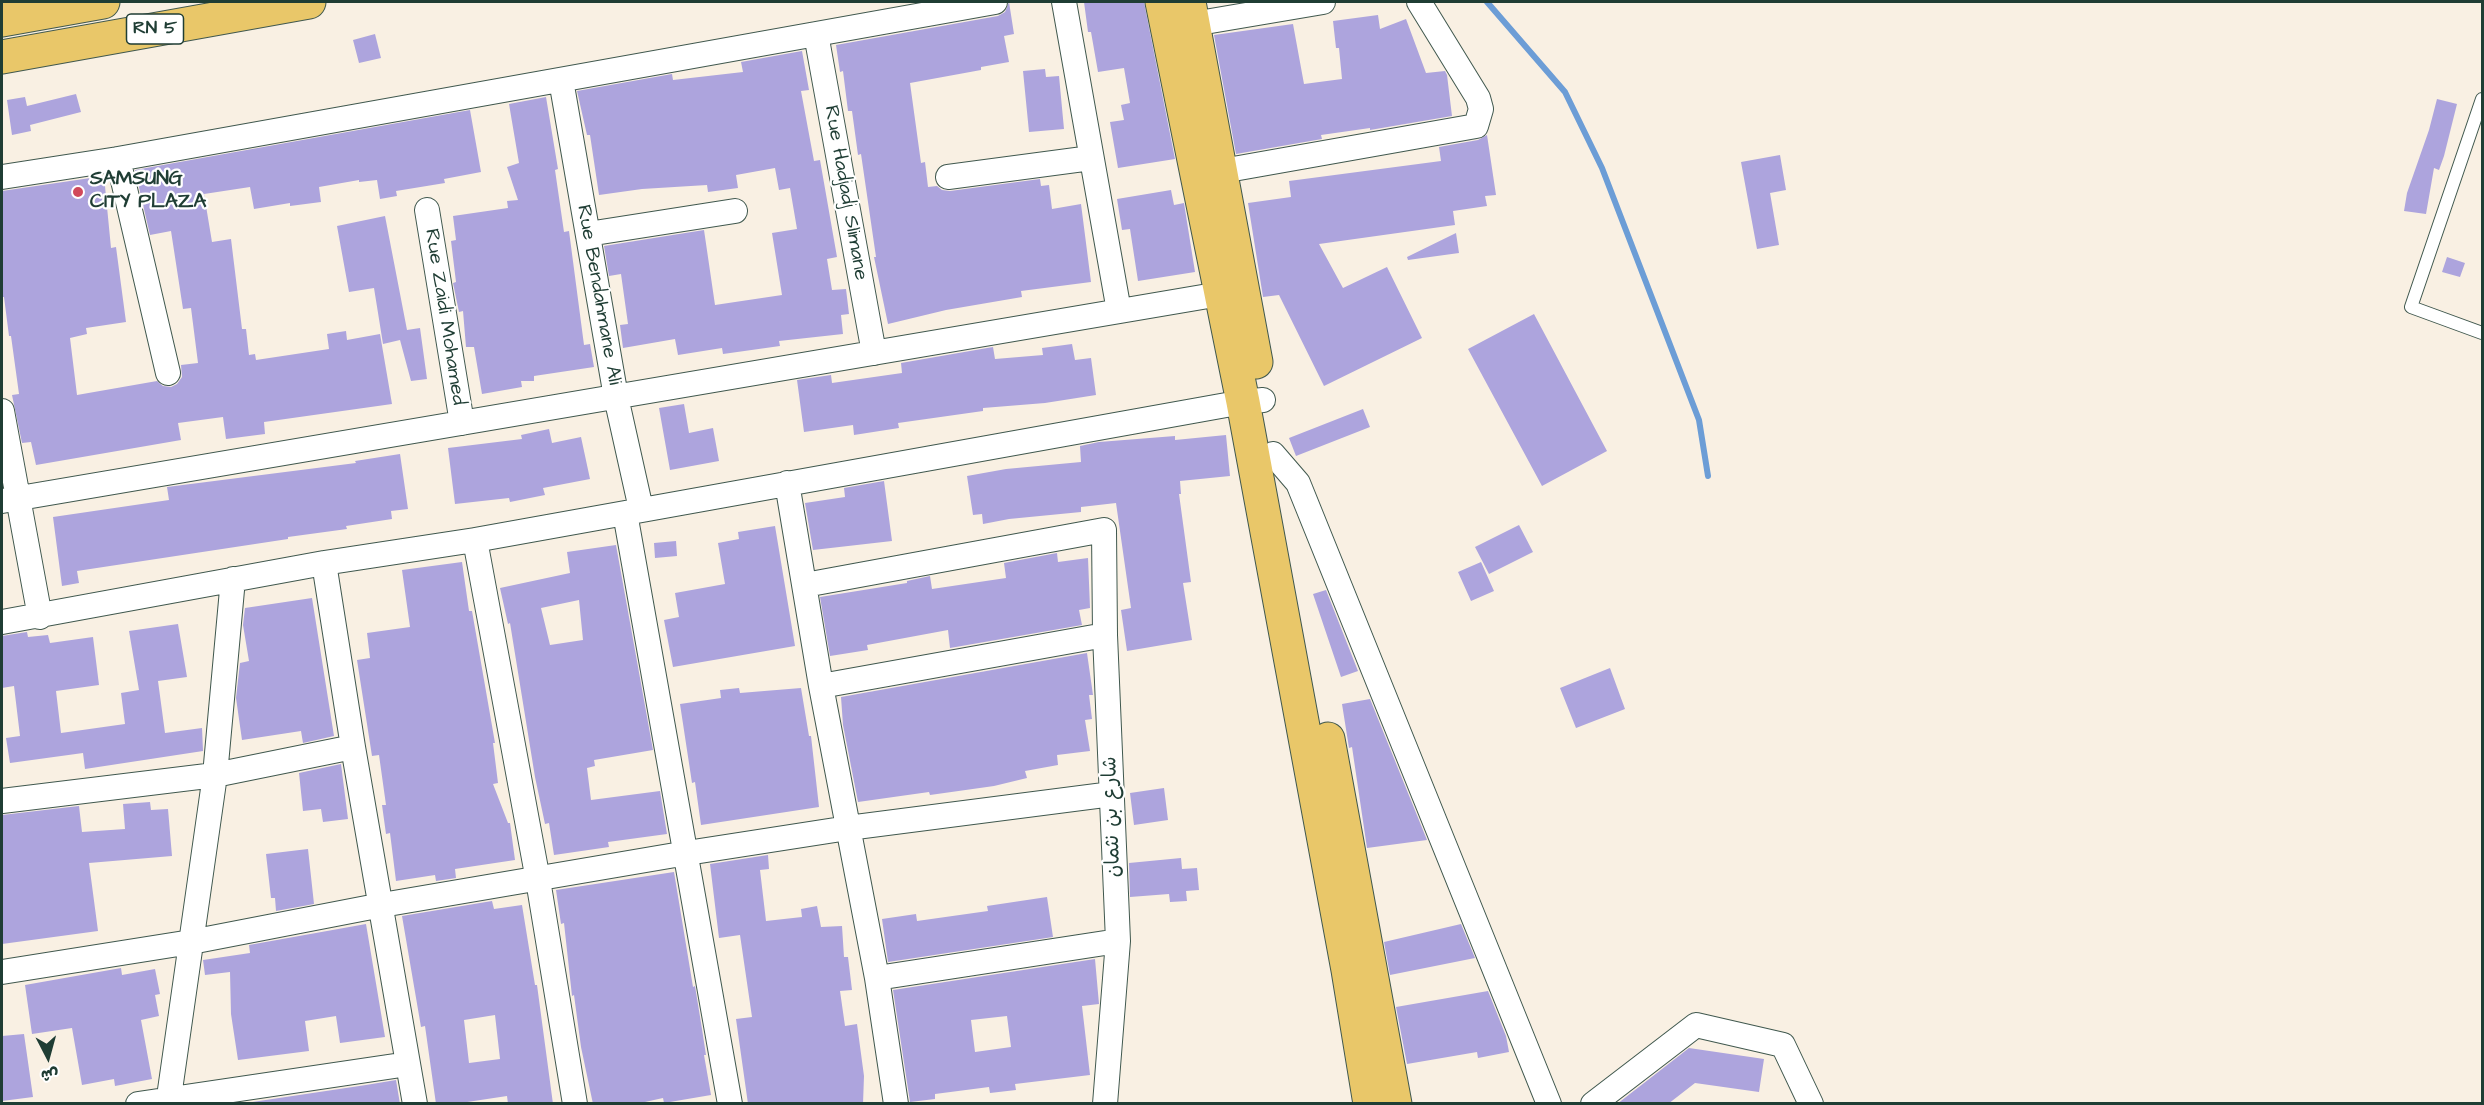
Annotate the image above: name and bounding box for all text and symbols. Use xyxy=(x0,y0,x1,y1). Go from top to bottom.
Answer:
road number: RN 5 xyxy=(126,14,184,44)
street label: Rue Hadjadj Slimane xyxy=(818,104,872,282)
place label: SAMSUNG CITY PLAZA xyxy=(90,168,206,215)
marker: SAMSUNG CITY PLAZA xyxy=(71,185,85,199)
street label: Rue Bendahmane Ali xyxy=(570,203,626,387)
street label: Rue Zaidi Mohamed xyxy=(418,227,470,407)
street label: شارع بن نثمان xyxy=(1099,756,1127,878)
north arrow xyxy=(18,1027,78,1087)
text: ش xyxy=(40,1063,60,1087)

